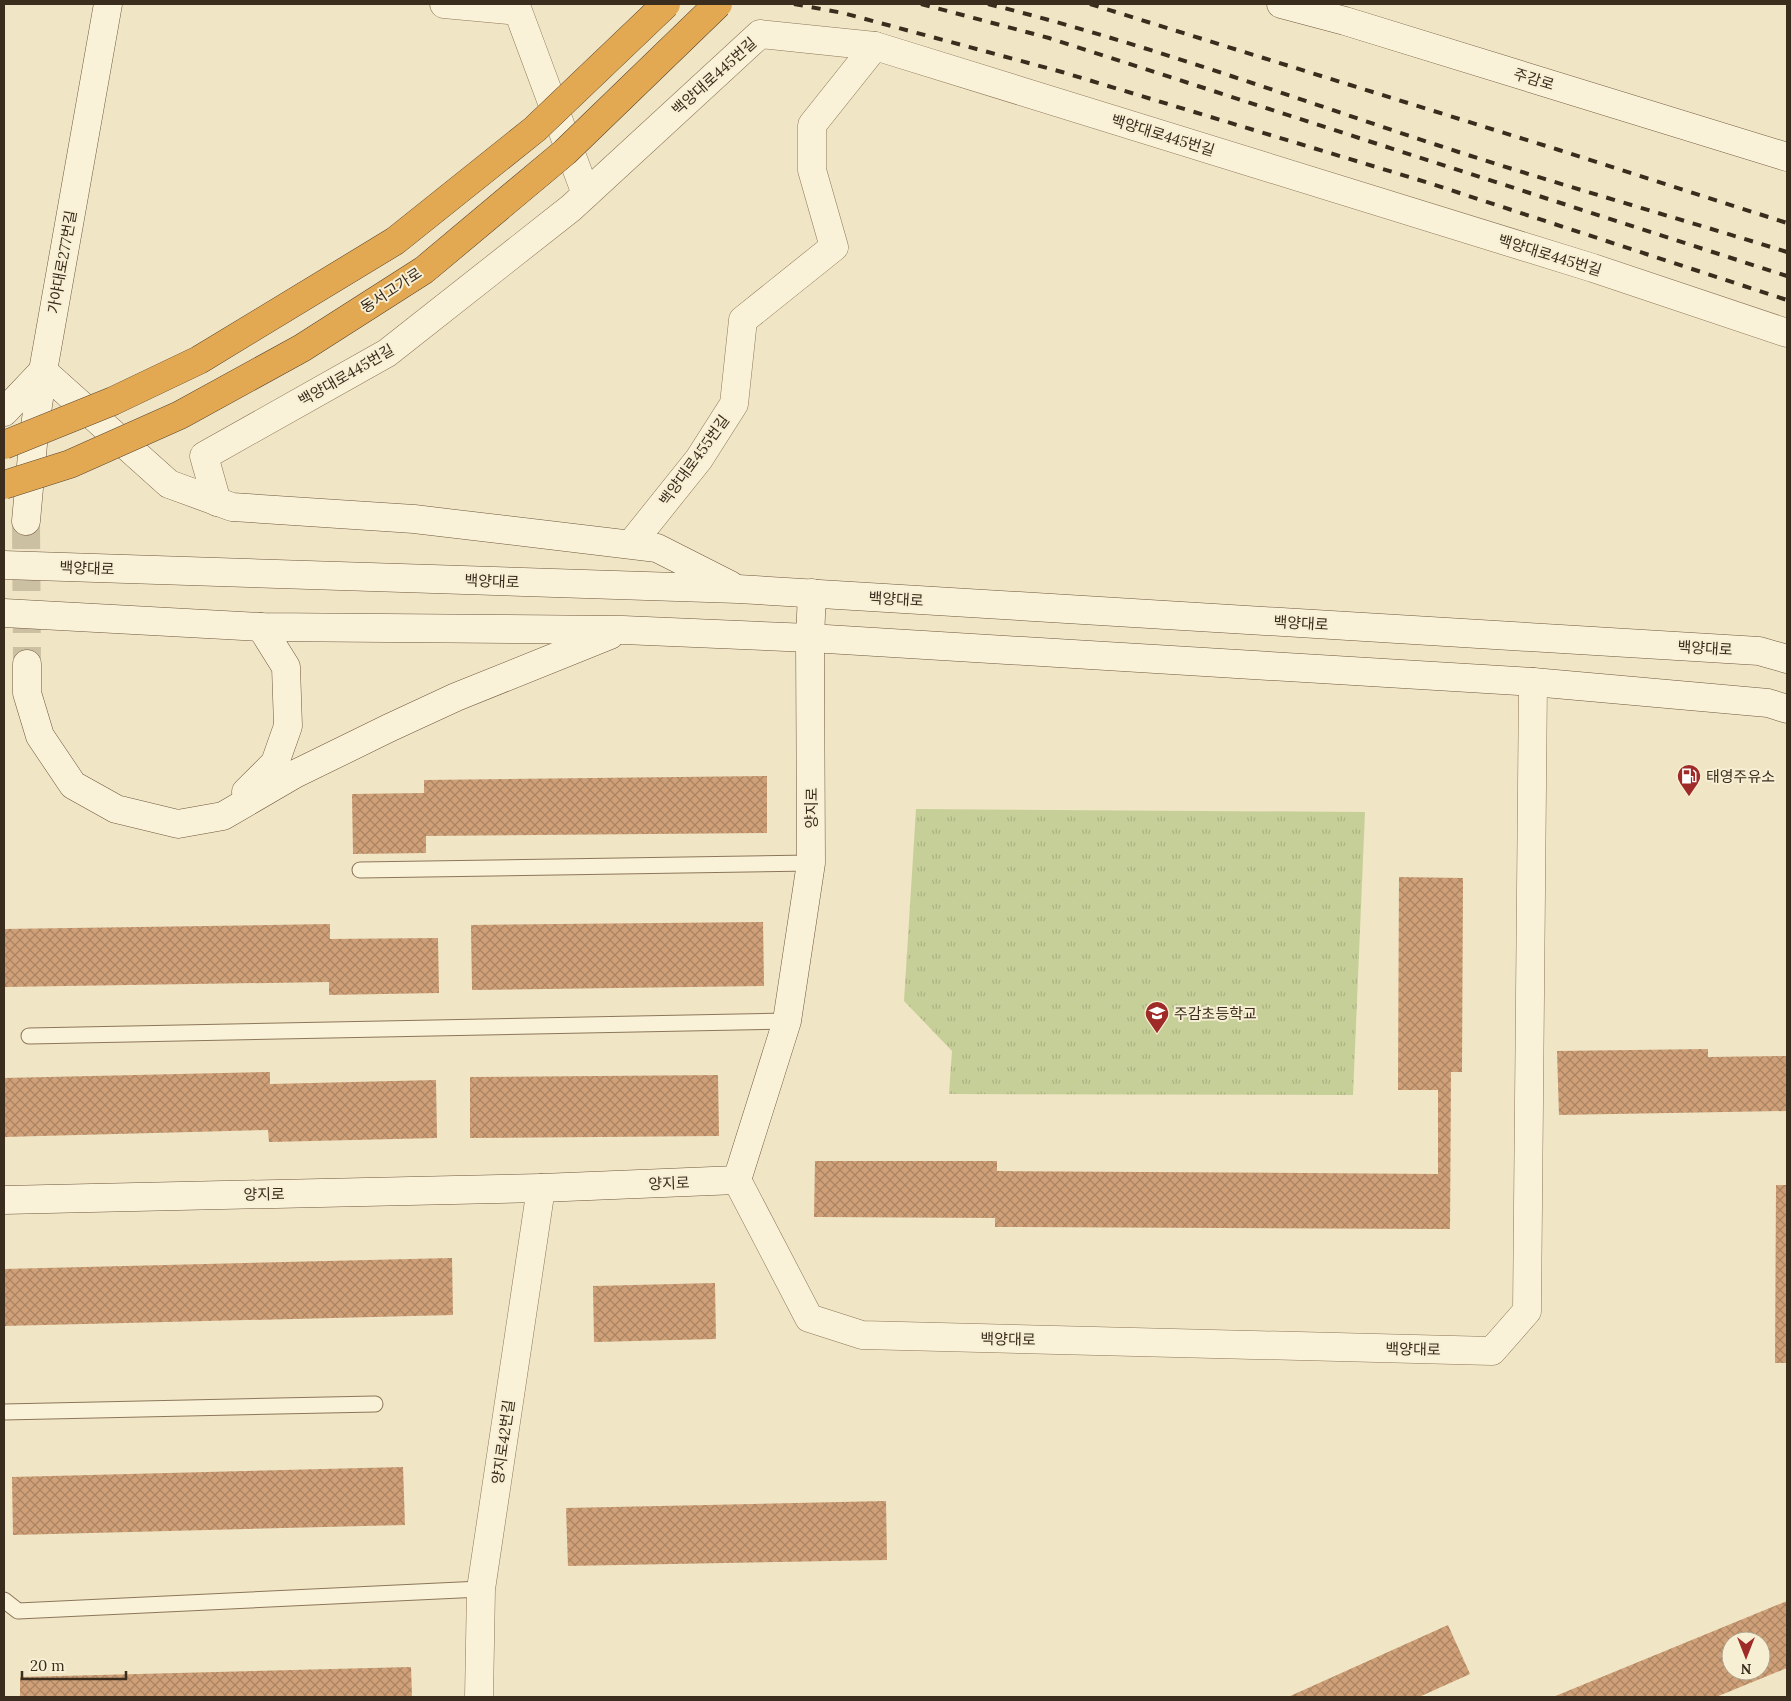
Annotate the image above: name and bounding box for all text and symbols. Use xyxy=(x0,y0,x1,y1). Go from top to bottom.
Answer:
street label: 백양대로445번길 xyxy=(668,33,760,119)
street label: 주감로 xyxy=(1511,64,1557,94)
street label: 백양대로445번길 xyxy=(1109,110,1217,160)
street label: 가야대로277번길 xyxy=(44,209,80,315)
street label: 백양대로445번길 xyxy=(1496,230,1604,280)
street label: 동서고가로 xyxy=(357,263,425,317)
street label: 백양대로445번길 xyxy=(295,340,397,410)
street label: 백양대로455번길 xyxy=(655,411,733,509)
street label: 백양대로 xyxy=(59,558,115,578)
street label: 백양대로 xyxy=(464,571,520,591)
street label: 백양대로 xyxy=(868,588,924,610)
street label: 백양대로 xyxy=(1273,612,1329,634)
street label: 백양대로 xyxy=(1677,637,1733,659)
fuel station icon: 태영주유소 xyxy=(1676,763,1702,797)
place label: 태영주유소 xyxy=(1706,767,1775,786)
street label: 양지로 xyxy=(802,787,821,829)
school or university icon: 주감초등학교 xyxy=(1144,1000,1170,1034)
place label: 주감초등학교 xyxy=(1174,1004,1257,1023)
street label: 양지로 xyxy=(648,1173,690,1193)
street label: 양지로 xyxy=(243,1184,285,1204)
street label: 백양대로 xyxy=(980,1329,1036,1349)
street label: 백양대로 xyxy=(1385,1339,1441,1359)
street label: 양지로42번길 xyxy=(488,1398,518,1486)
north arrow xyxy=(1721,1631,1771,1681)
scale bar xyxy=(22,1648,126,1680)
text: 20 m xyxy=(30,1656,65,1675)
text: N xyxy=(1740,1660,1751,1678)

